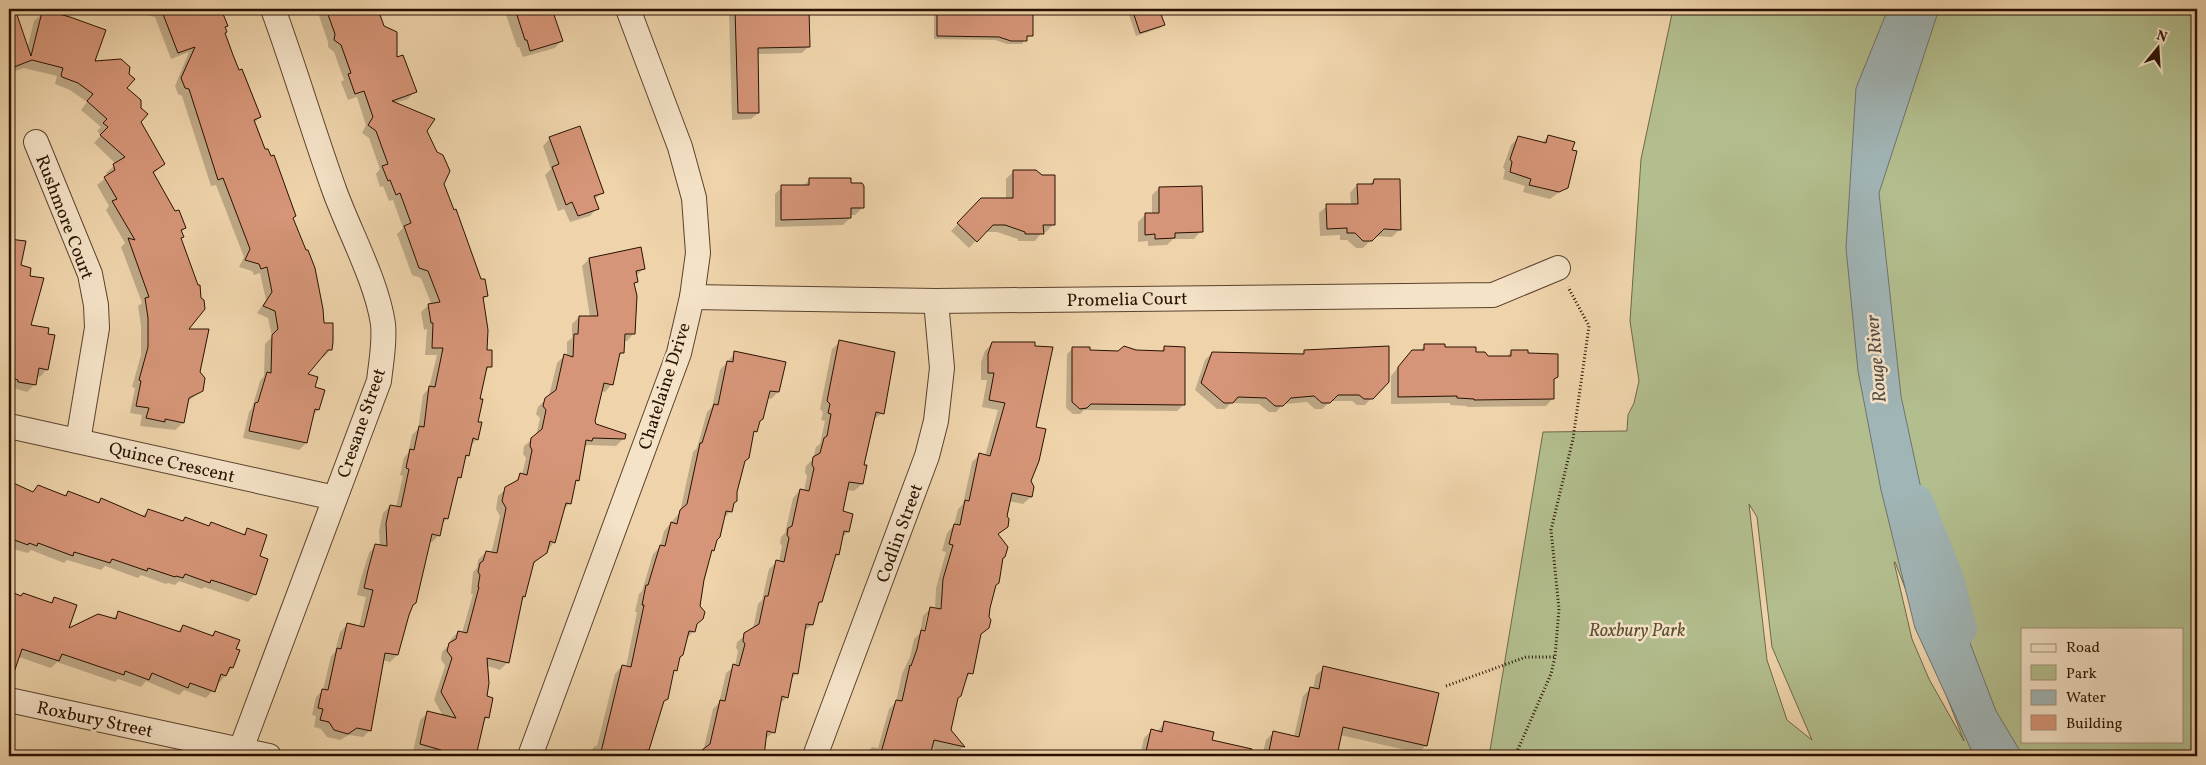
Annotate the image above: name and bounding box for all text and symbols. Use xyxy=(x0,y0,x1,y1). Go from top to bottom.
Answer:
north arrow xyxy=(2134,22,2184,72)
text: N xyxy=(2154,26,2169,48)
street label: Rushmore Court xyxy=(28,152,99,283)
street label: Promelia Court xyxy=(1066,287,1188,314)
water label: Rouge River xyxy=(1860,313,1894,404)
street label: Chatelaine Drive xyxy=(633,320,698,453)
street label: Cresane Street xyxy=(332,365,393,482)
street label: Quince Crescent xyxy=(106,437,237,490)
street label: Codlin Street xyxy=(871,480,930,587)
park label: Roxbury Park xyxy=(1589,619,1685,644)
legend xyxy=(2021,628,2184,742)
text: Road xyxy=(2066,638,2100,659)
text: Park xyxy=(2066,664,2097,685)
text: Water xyxy=(2066,688,2106,709)
street label: Roxbury Street xyxy=(34,696,155,745)
text: Building xyxy=(2066,714,2123,735)

